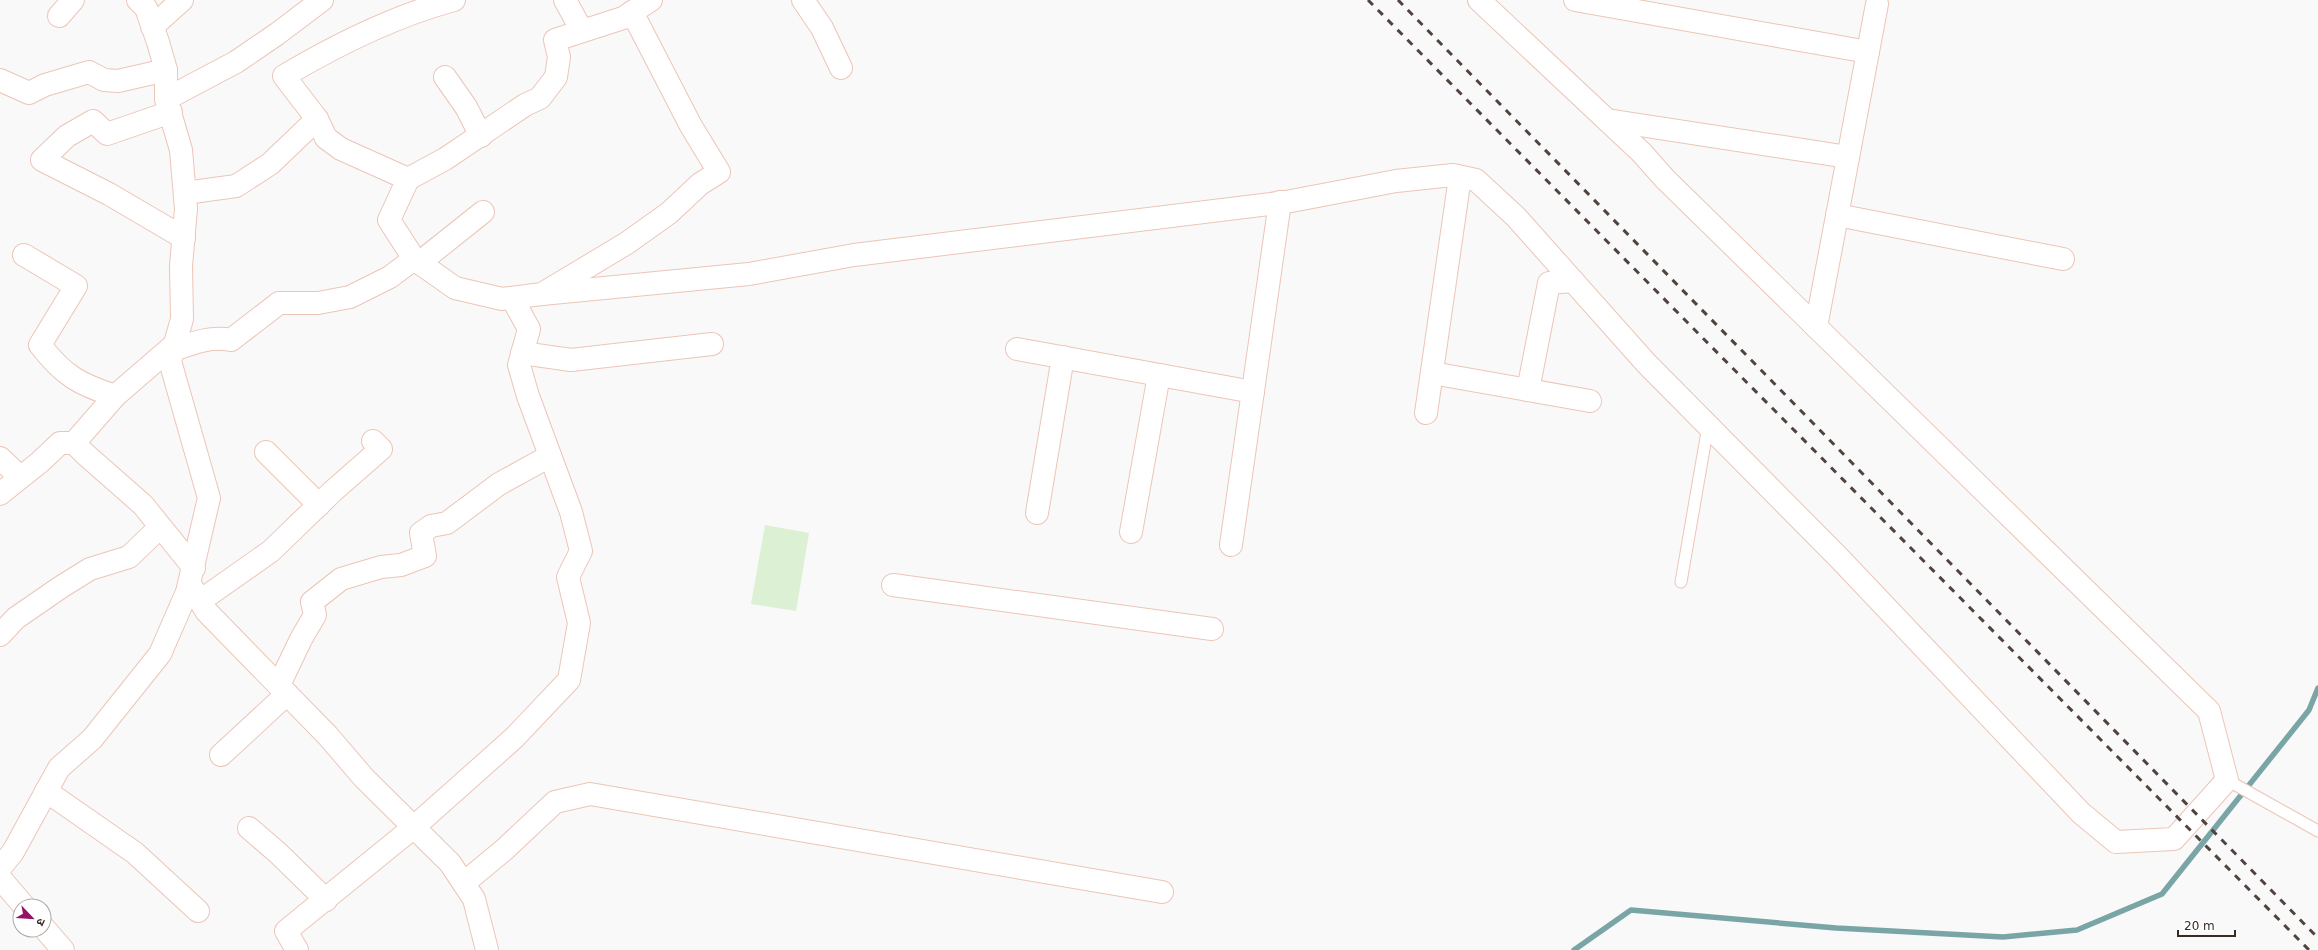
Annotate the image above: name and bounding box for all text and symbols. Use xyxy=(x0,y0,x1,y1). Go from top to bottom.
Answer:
north arrow xyxy=(12,898,52,938)
scale bar xyxy=(2178,912,2235,938)
text: उ xyxy=(33,916,48,928)
text: 20 m xyxy=(2184,919,2215,933)

